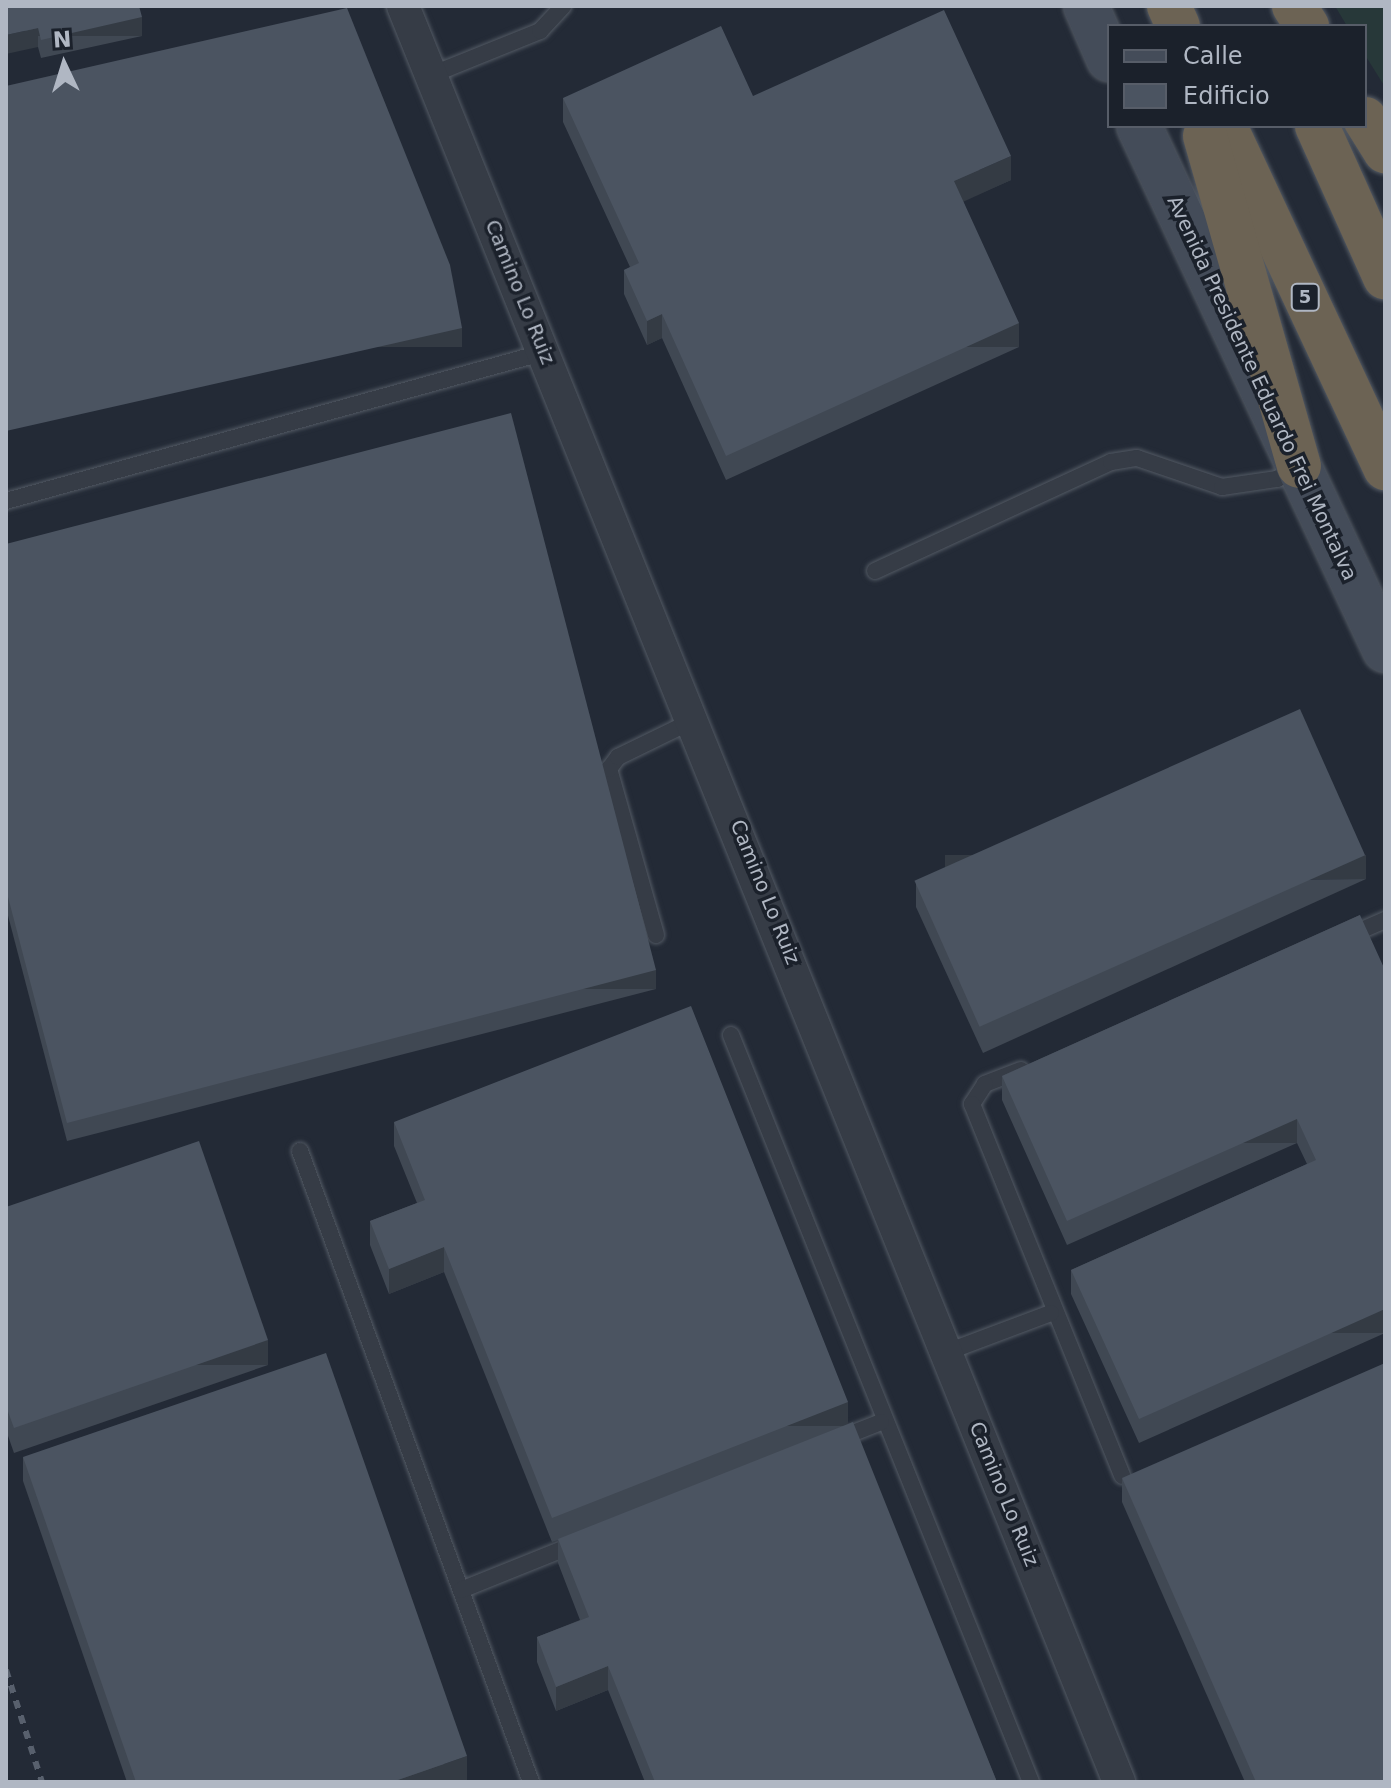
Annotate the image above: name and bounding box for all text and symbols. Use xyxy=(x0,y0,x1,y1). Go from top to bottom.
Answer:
north arrow xyxy=(24,24,104,104)
legend xyxy=(1107,24,1367,128)
text: N xyxy=(52,26,72,53)
text: Calle xyxy=(1183,42,1243,70)
text: Edificio xyxy=(1183,82,1270,110)
street label: Avenida Presidente Eduardo Frei Montalva xyxy=(1162,192,1362,584)
street label: Camino Lo Ruiz xyxy=(480,216,560,368)
road number: 5 xyxy=(1289,283,1321,311)
street label: Camino Lo Ruiz xyxy=(725,816,805,968)
street label: Camino Lo Ruiz xyxy=(964,1418,1044,1570)

